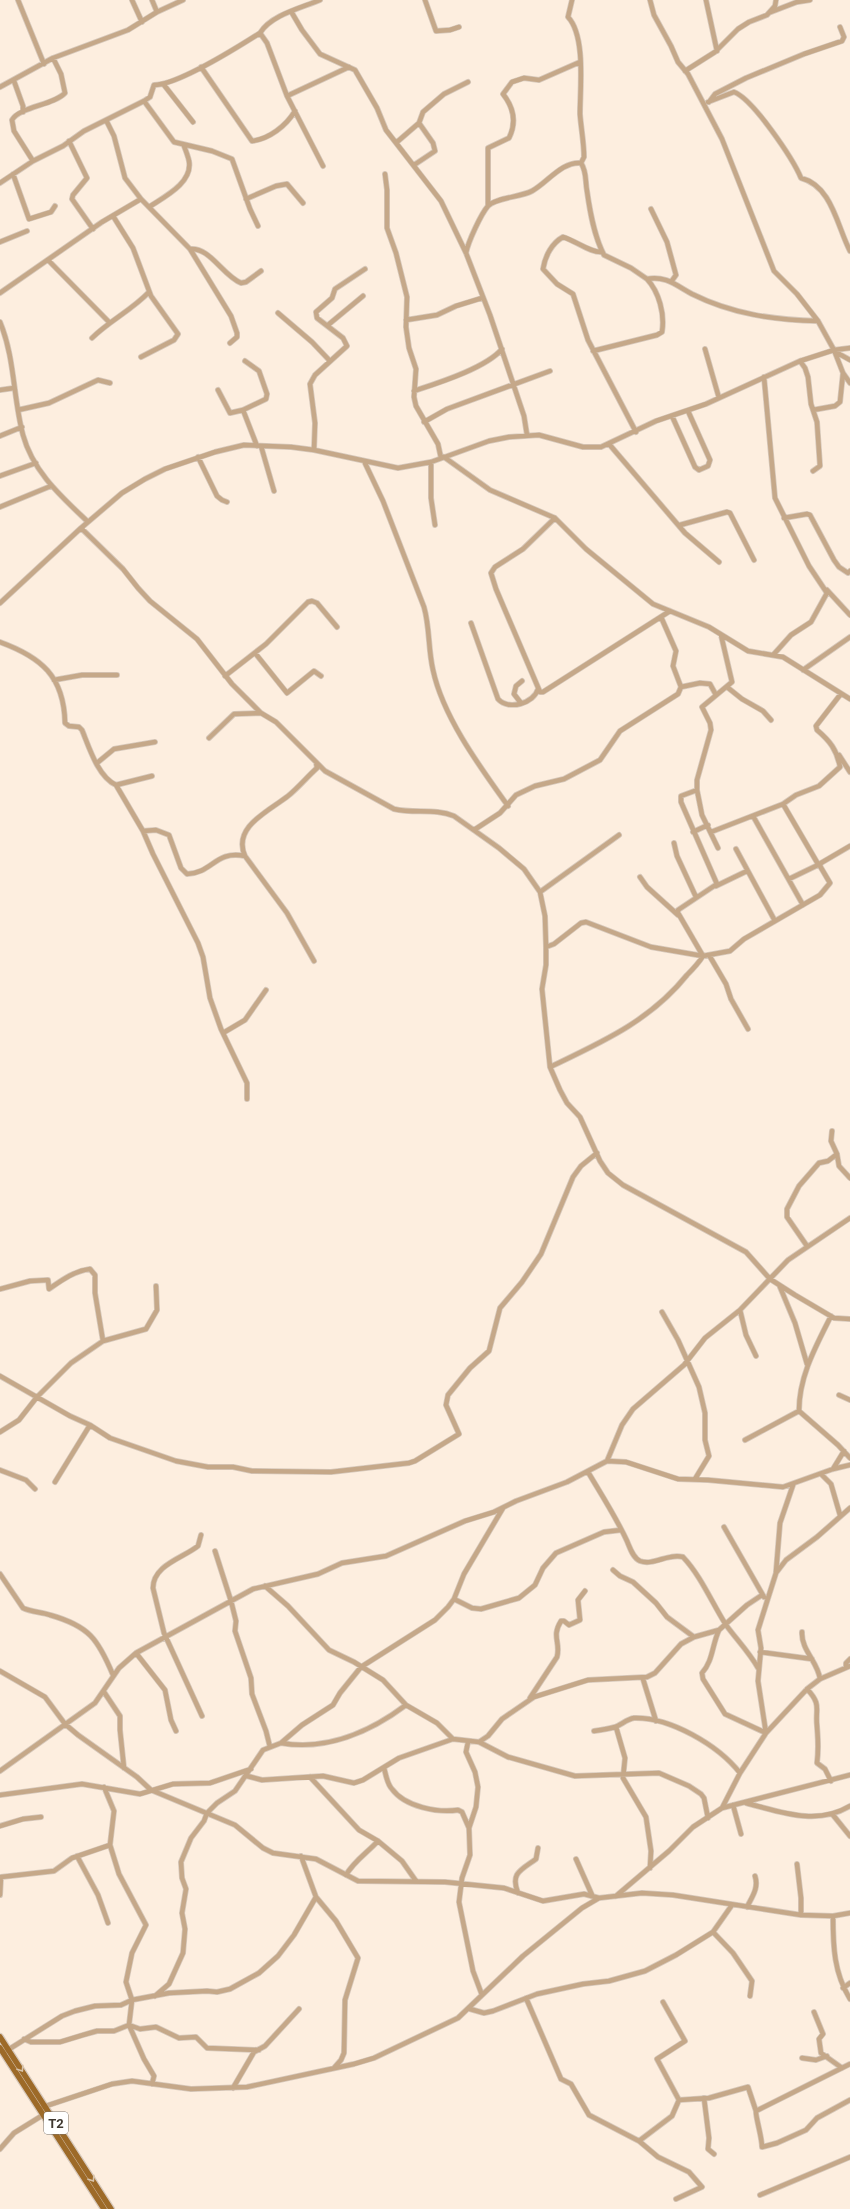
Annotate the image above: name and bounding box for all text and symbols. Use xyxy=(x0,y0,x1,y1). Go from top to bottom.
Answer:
one-way arrow xyxy=(16,2065,24,2072)
road number: T2 xyxy=(44,2112,68,2134)
one-way arrow xyxy=(87,2174,94,2181)

